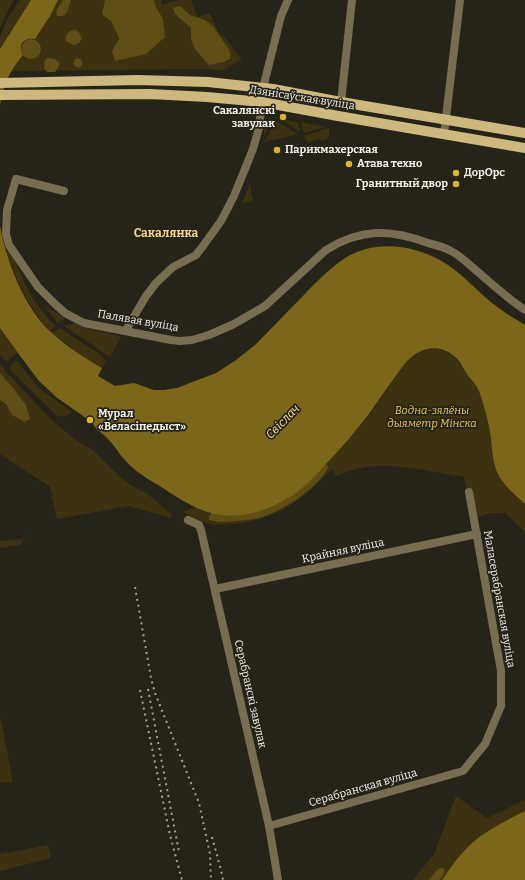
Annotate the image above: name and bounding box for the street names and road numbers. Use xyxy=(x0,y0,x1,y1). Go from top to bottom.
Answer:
street label: Дзянісаўская вуліца xyxy=(248,83,356,113)
street label: Палявая вуліца xyxy=(96,307,180,335)
street label: Маласерабранская вуліца xyxy=(480,529,518,669)
street label: Крайняя вуліца xyxy=(301,536,385,566)
street label: Серабранскі завулак xyxy=(231,639,269,749)
street label: Серабранская вуліца xyxy=(307,766,419,810)

